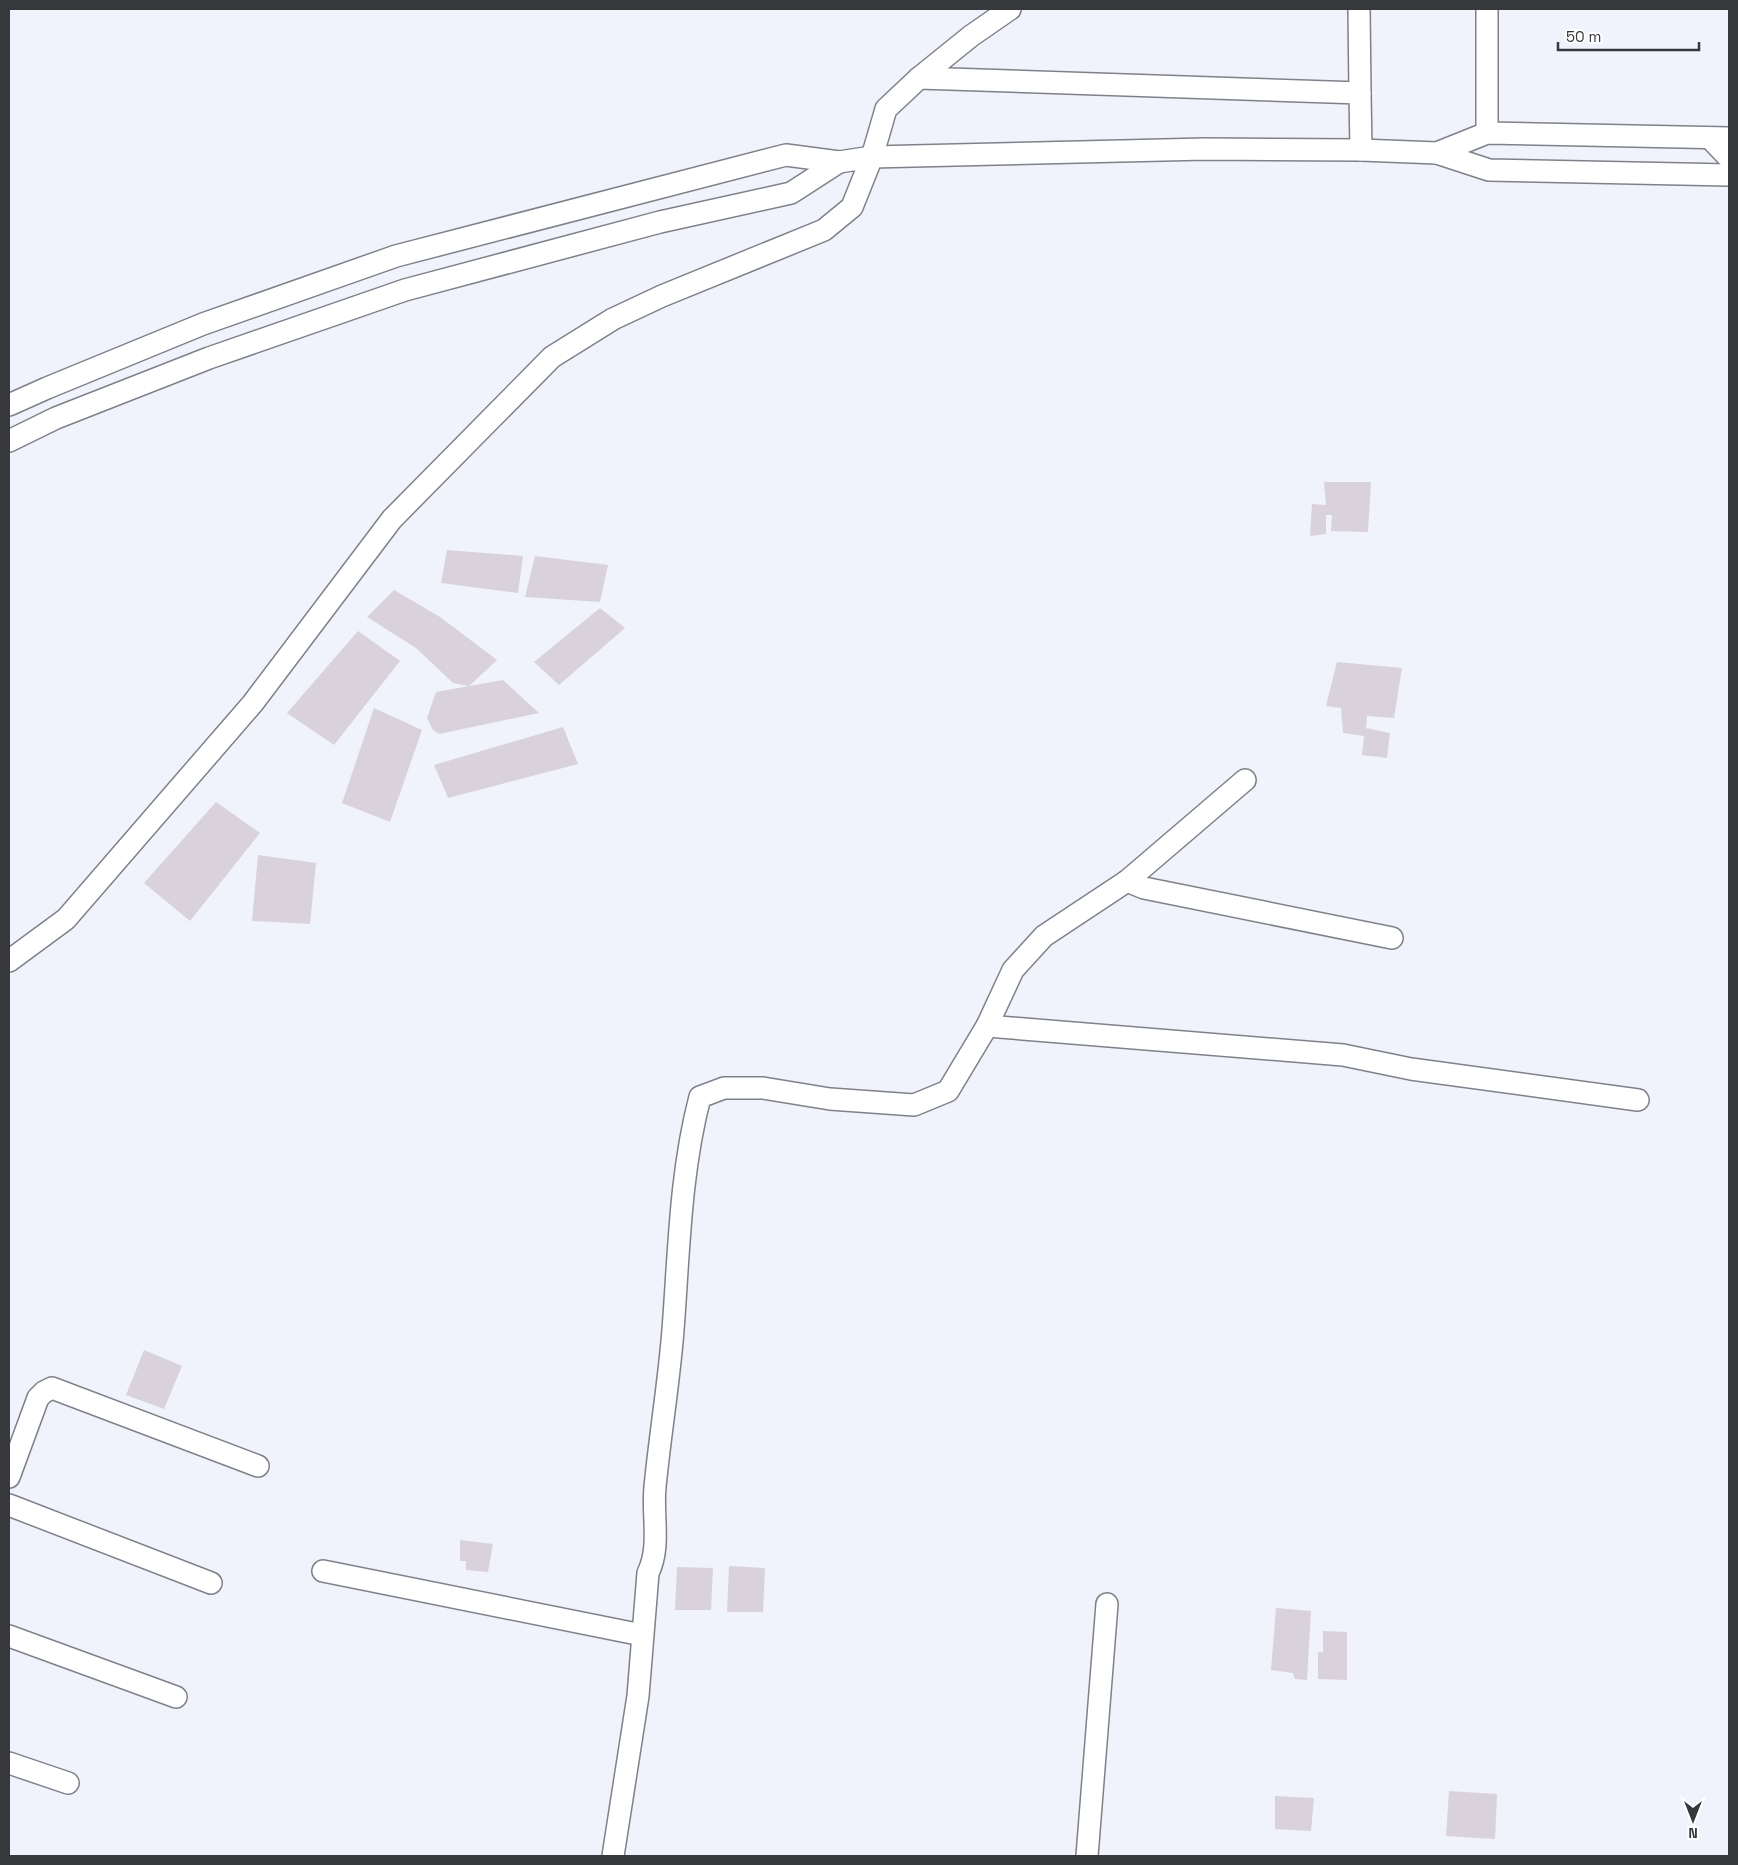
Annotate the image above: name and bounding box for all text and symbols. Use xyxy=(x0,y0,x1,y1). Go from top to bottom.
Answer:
scale bar xyxy=(1558,20,1699,52)
text: 50 m xyxy=(1566,27,1601,46)
north arrow xyxy=(1668,1795,1718,1845)
text: N xyxy=(1688,1824,1698,1842)

